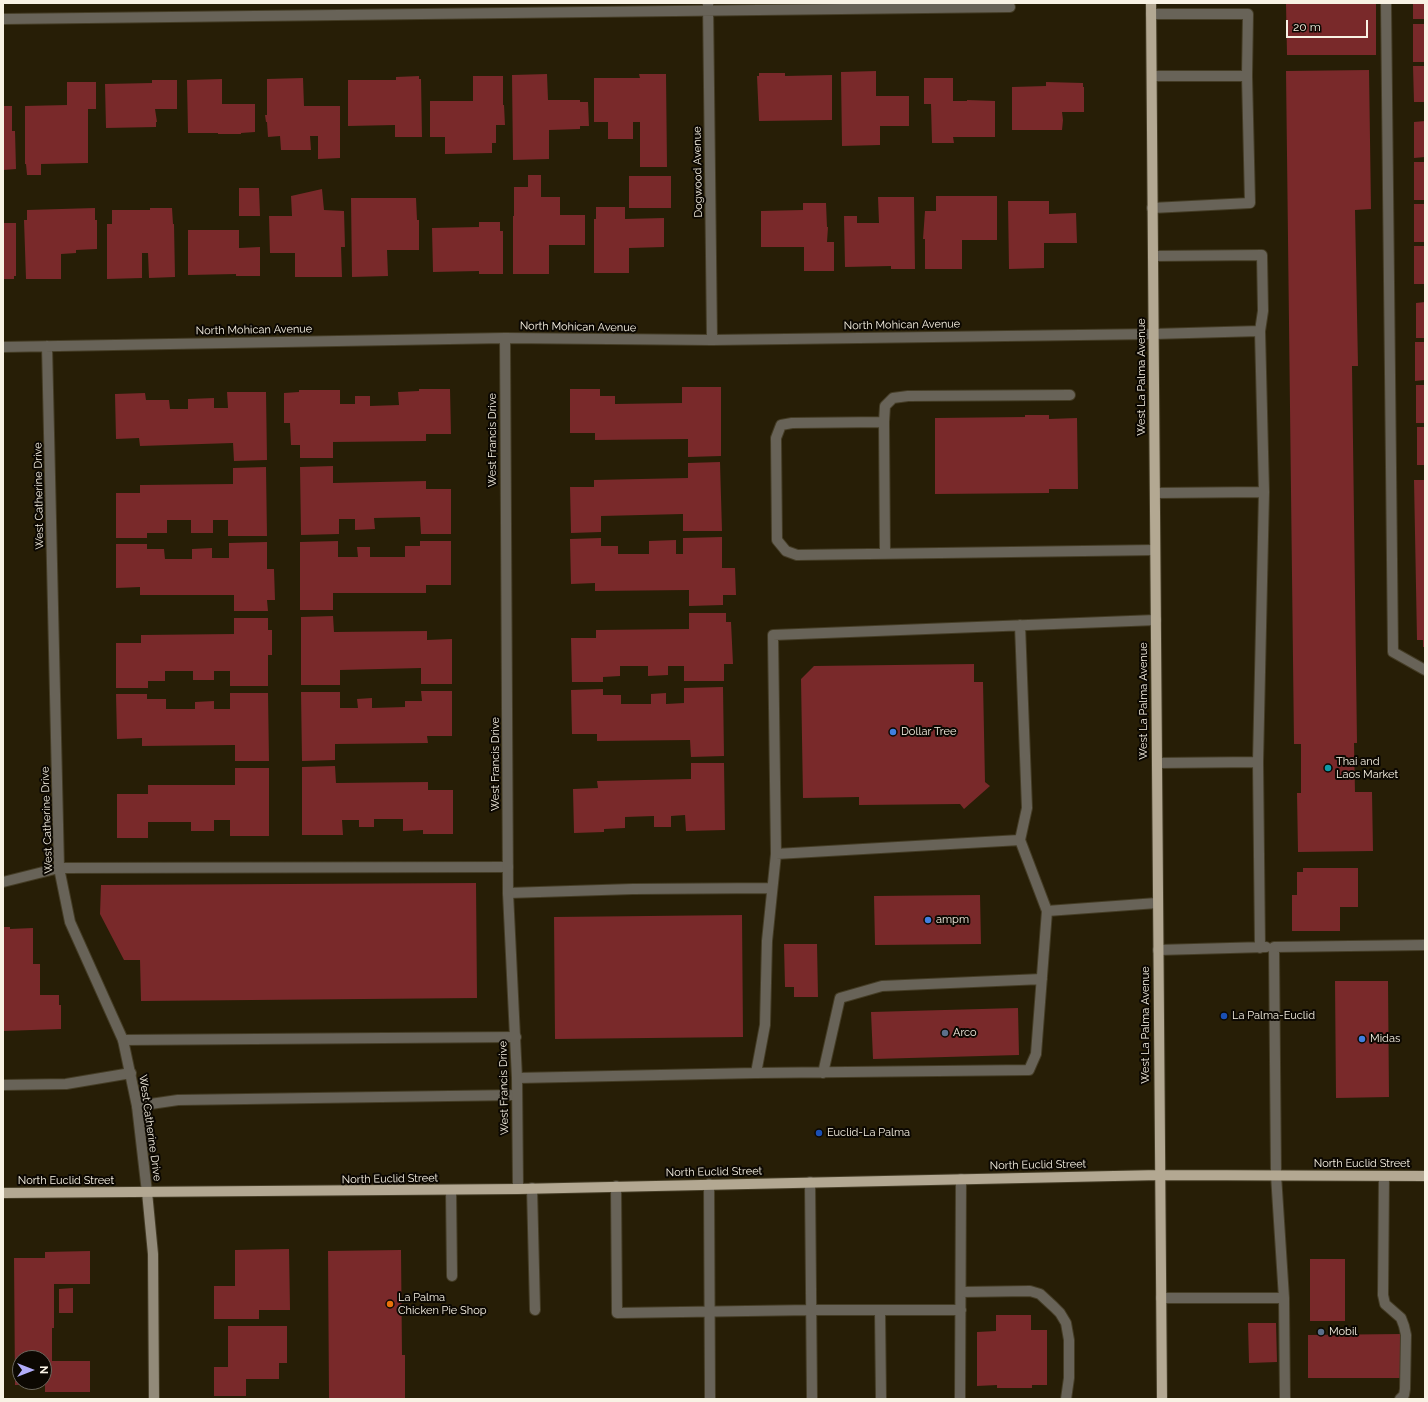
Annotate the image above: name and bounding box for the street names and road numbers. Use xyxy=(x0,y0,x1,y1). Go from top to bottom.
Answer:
street label: Dogwood Avenue xyxy=(691,126,705,218)
street label: North Mohican Avenue xyxy=(844,317,960,333)
street label: West La Palma Avenue xyxy=(1135,318,1149,436)
street label: North Mohican Avenue xyxy=(520,319,636,335)
street label: North Mohican Avenue xyxy=(196,322,312,338)
street label: West Francis Drive xyxy=(486,393,500,487)
street label: West Catherine Drive xyxy=(31,442,47,550)
street label: West La Palma Avenue xyxy=(1137,642,1151,760)
street label: West Francis Drive xyxy=(489,717,503,811)
street label: West Catherine Drive xyxy=(39,766,55,874)
street label: West La Palma Avenue xyxy=(1139,966,1153,1084)
street label: West Francis Drive xyxy=(497,1041,511,1135)
street label: West Catherine Drive xyxy=(136,1074,164,1182)
street label: North Euclid Street xyxy=(1314,1157,1410,1171)
street label: North Euclid Street xyxy=(990,1158,1086,1172)
street label: North Euclid Street xyxy=(666,1165,762,1179)
street label: North Euclid Street xyxy=(342,1172,438,1186)
street label: North Euclid Street xyxy=(18,1174,114,1188)

